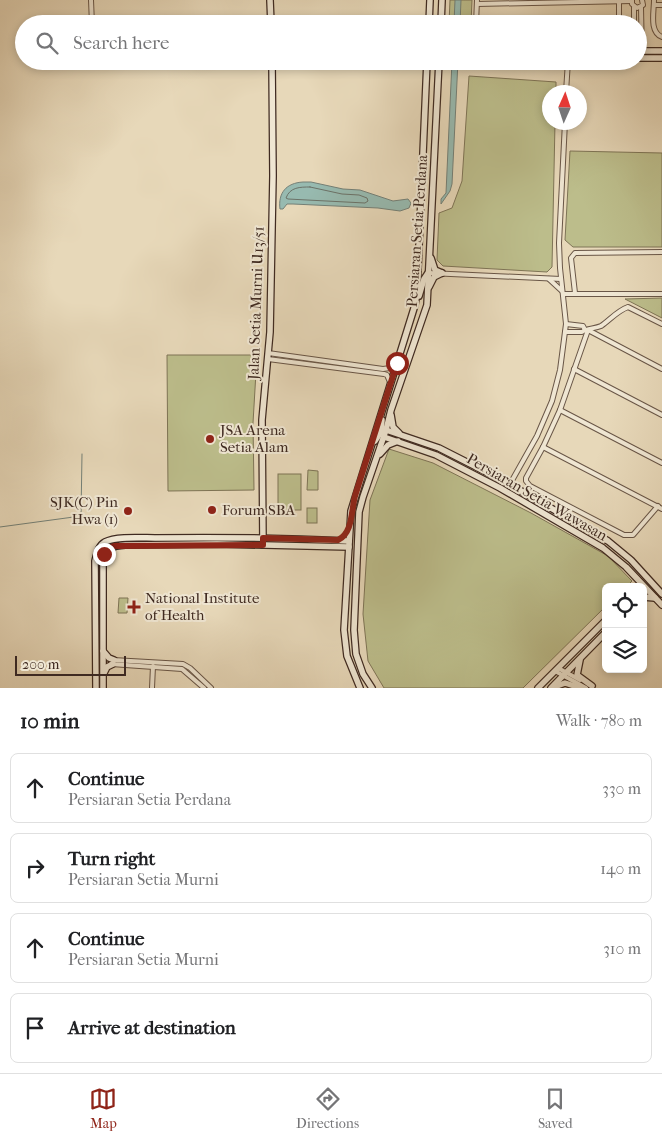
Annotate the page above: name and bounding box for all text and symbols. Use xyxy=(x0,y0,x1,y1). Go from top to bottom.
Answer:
search box xyxy=(15,15,647,70)
icon: search xyxy=(33,29,61,57)
text: Search here xyxy=(73,32,169,54)
north arrow xyxy=(542,85,587,130)
street label: Persiaran Setia Perdana xyxy=(403,153,431,308)
street label: Jalan Setia Murni U13/51 xyxy=(244,226,268,381)
route start xyxy=(386,352,409,375)
place label: JSA Arena Setia Alam xyxy=(219,421,289,456)
marker: JSA Arena Setia Alam xyxy=(204,433,216,445)
street label: Persiaran Setia Wawasan xyxy=(464,449,611,545)
place label: SJK(C) Pin Hwa (1) xyxy=(50,493,118,528)
place label: Forum SBA xyxy=(222,501,296,519)
marker: Forum SBA xyxy=(206,504,218,516)
marker: SJK(C) Pin Hwa (1) xyxy=(122,505,134,517)
route end xyxy=(93,543,116,566)
map controls xyxy=(602,583,647,673)
button: locate xyxy=(602,583,647,628)
place label: National Institute of Health xyxy=(145,589,260,624)
marker: National Institute of Health xyxy=(127,600,141,614)
button: layers xyxy=(602,628,647,673)
scale bar xyxy=(15,653,126,676)
text: 200 m xyxy=(22,656,59,673)
text: 10 min xyxy=(20,709,79,733)
text: Walk · 780 m xyxy=(556,711,642,730)
text: Continue xyxy=(68,768,144,790)
icon: ahead xyxy=(21,774,49,802)
text: 330 m xyxy=(602,779,641,798)
text: Persiaran Setia Perdana xyxy=(68,790,231,809)
text: Turn right xyxy=(68,848,155,870)
icon: right xyxy=(21,854,49,882)
text: 140 m xyxy=(600,859,641,878)
text: Persiaran Setia Murni xyxy=(68,870,219,889)
text: Continue xyxy=(68,928,144,950)
icon: ahead xyxy=(21,934,49,962)
text: 310 m xyxy=(603,939,641,958)
text: Persiaran Setia Murni xyxy=(68,950,219,969)
icon: arrive xyxy=(21,1014,49,1042)
text: Arrive at destination xyxy=(68,1017,236,1039)
tab: Map xyxy=(89,1085,117,1132)
tab: Directions xyxy=(296,1085,359,1132)
tab: Saved xyxy=(538,1085,573,1132)

